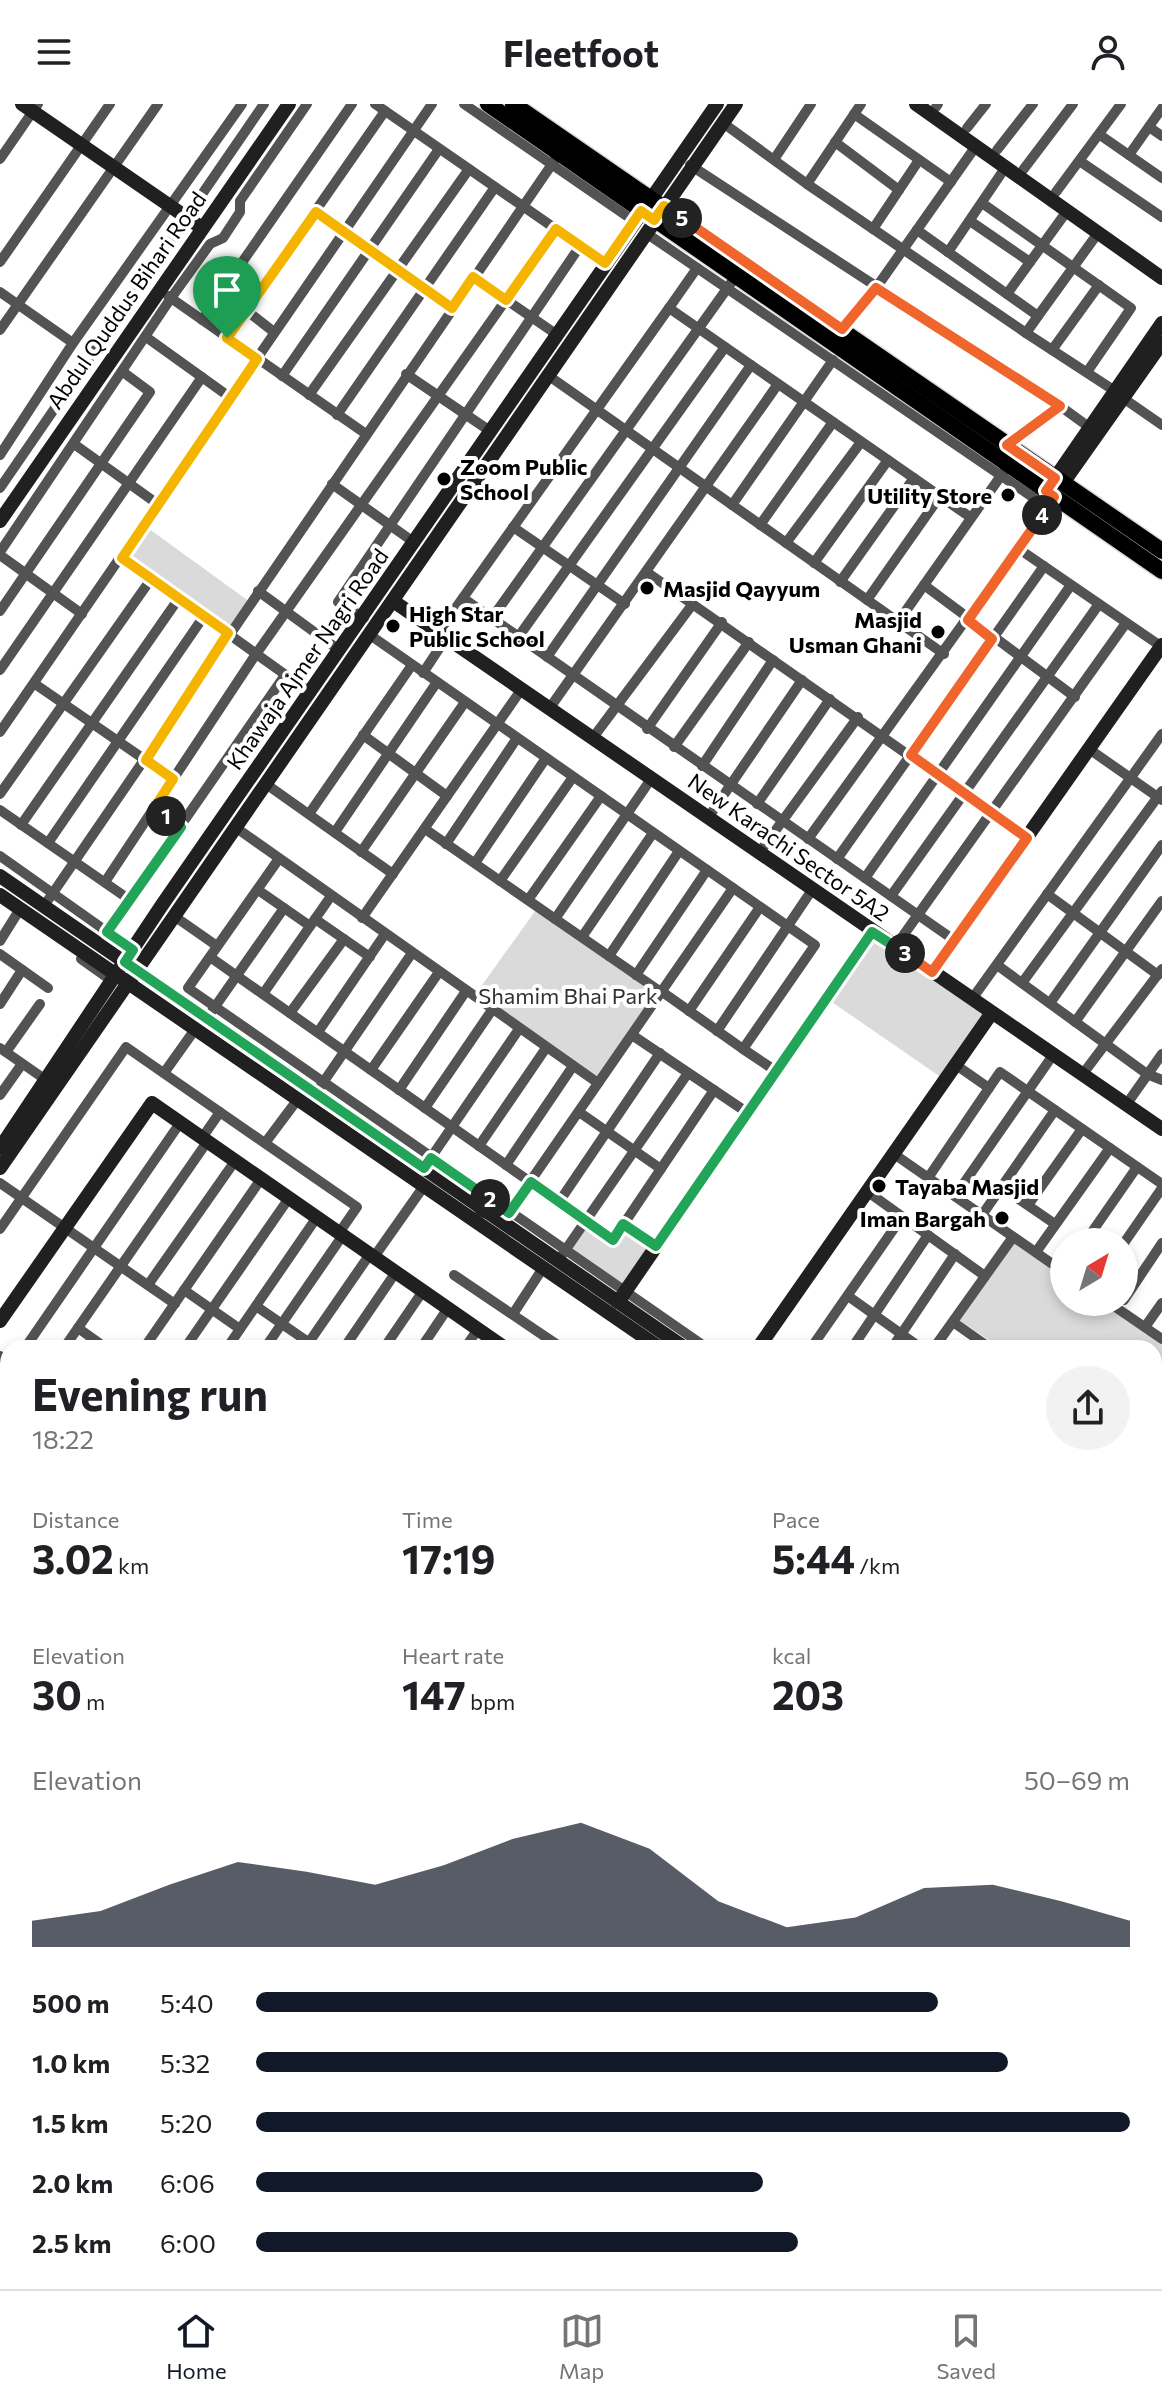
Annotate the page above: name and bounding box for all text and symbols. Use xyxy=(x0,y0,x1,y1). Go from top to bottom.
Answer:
icon: menu xyxy=(32,30,76,74)
text: Fleetfoot xyxy=(503,30,659,74)
icon: person xyxy=(1086,30,1130,74)
street label: Abdul Quddus Bihari Road xyxy=(41,186,211,414)
pin: 5 xyxy=(662,198,702,238)
text: 5 xyxy=(676,204,688,231)
pin xyxy=(193,256,261,338)
icon: arrive xyxy=(205,268,249,312)
place label: Zoom Public School xyxy=(460,453,587,505)
marker: Zoom Public School xyxy=(435,470,453,488)
place label: Utility Store xyxy=(867,482,992,509)
marker: Utility Store xyxy=(999,486,1017,504)
pin: 4 xyxy=(1022,495,1062,535)
text: 4 xyxy=(1035,501,1049,528)
street label: Khawaja Ajmer Nagri Road xyxy=(220,543,394,775)
place label: Masjid Qayyum xyxy=(663,575,820,602)
marker: Masjid Qayyum xyxy=(638,579,656,597)
place label: High Star Public School xyxy=(409,600,545,652)
place label: Masjid Usman Ghani xyxy=(789,606,922,658)
marker: High Star Public School xyxy=(384,617,402,635)
marker: Masjid Usman Ghani xyxy=(929,623,947,641)
street label: New Karachi Sector 5A2 xyxy=(683,767,895,927)
pin: 1 xyxy=(146,796,186,836)
text: 1 xyxy=(161,802,171,829)
pin: 3 xyxy=(885,933,925,973)
text: 3 xyxy=(899,939,911,966)
park label: Shamim Bhai Park xyxy=(478,982,658,1009)
place label: Tayaba Masjid xyxy=(895,1173,1039,1200)
marker: Tayaba Masjid xyxy=(870,1177,888,1195)
pin: 2 xyxy=(470,1179,510,1219)
text: 2 xyxy=(484,1185,496,1212)
place label: Iman Bargah xyxy=(860,1205,986,1232)
marker: Iman Bargah xyxy=(993,1209,1011,1227)
north arrow xyxy=(1050,1228,1138,1316)
map controls xyxy=(1050,1228,1138,1316)
text: Evening run xyxy=(32,1366,268,1420)
button: share xyxy=(1046,1366,1130,1450)
text: 18:22 xyxy=(32,1423,94,1454)
text: Distance xyxy=(32,1506,119,1533)
text: Time xyxy=(402,1506,453,1533)
text: Pace xyxy=(772,1506,820,1533)
text: 3.02 xyxy=(32,1533,114,1582)
text: 17:19 xyxy=(402,1533,495,1582)
text: 5:44 xyxy=(772,1533,855,1582)
text: km xyxy=(114,1552,149,1579)
text: /km xyxy=(855,1552,900,1579)
text: Elevation xyxy=(32,1642,125,1669)
text: Heart rate xyxy=(402,1642,504,1669)
text: kcal xyxy=(772,1642,811,1669)
text: 30 xyxy=(32,1669,82,1718)
text: 147 xyxy=(402,1669,466,1718)
text: 203 xyxy=(772,1669,844,1718)
text: m xyxy=(82,1688,105,1715)
text: bpm xyxy=(466,1688,515,1715)
text: Elevation xyxy=(32,1764,142,1795)
text: 50–69 m xyxy=(1024,1764,1130,1795)
text: 500 m xyxy=(32,1987,109,2018)
text: 5:40 xyxy=(160,1987,214,2018)
text: 1.0 km xyxy=(32,2047,110,2078)
text: 5:32 xyxy=(160,2047,210,2078)
text: 1.5 km xyxy=(32,2107,108,2138)
text: 5:20 xyxy=(160,2107,212,2138)
text: 2.0 km xyxy=(32,2167,113,2198)
text: 6:06 xyxy=(160,2167,215,2198)
text: 2.5 km xyxy=(32,2227,111,2258)
text: 6:00 xyxy=(160,2227,216,2258)
tab: Home xyxy=(166,2309,227,2384)
tab: Map xyxy=(559,2309,604,2384)
tab: Saved xyxy=(936,2309,996,2384)

